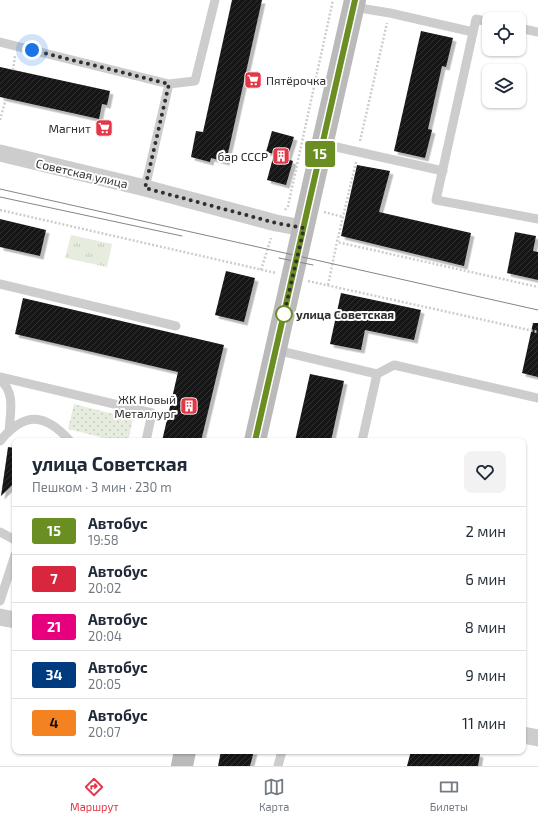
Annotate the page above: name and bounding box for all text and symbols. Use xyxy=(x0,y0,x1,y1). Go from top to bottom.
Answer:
map controls xyxy=(482,12,526,108)
button: locate xyxy=(482,12,526,56)
your location xyxy=(22,40,42,60)
button: layers xyxy=(482,64,526,108)
supermarket icon: Пятёрочка xyxy=(243,70,263,90)
place label: Пятёрочка xyxy=(266,73,326,87)
supermarket icon: Магнит xyxy=(94,118,114,138)
place label: Магнит xyxy=(48,121,91,135)
line badge: 15 xyxy=(302,141,338,167)
text: 15 xyxy=(313,145,327,162)
building icon: бар СССР xyxy=(271,146,291,166)
place label: бар СССР xyxy=(217,149,268,163)
street label: Советская улица xyxy=(34,156,129,191)
marker: улица Советская xyxy=(275,305,293,323)
place label: улица Советская xyxy=(296,307,394,321)
place label: ЖК Новый Металлург xyxy=(114,392,176,421)
building icon: ЖК Новый Металлург xyxy=(179,396,199,416)
button: heart xyxy=(464,451,506,493)
text: улица Советская xyxy=(32,452,187,475)
text: Пешком · 3 мин · 230 m xyxy=(32,479,172,495)
text: Автобус xyxy=(88,514,148,532)
text: 15 xyxy=(47,522,61,539)
text: 2 мин xyxy=(465,522,506,540)
text: 19:58 xyxy=(88,532,119,548)
text: Автобус xyxy=(88,562,148,580)
text: 7 xyxy=(50,570,58,587)
text: 6 мин xyxy=(465,570,506,588)
text: 20:02 xyxy=(88,580,121,596)
text: Автобус xyxy=(88,610,148,628)
text: 21 xyxy=(47,618,61,635)
text: 8 мин xyxy=(465,618,506,636)
text: 20:04 xyxy=(88,628,122,644)
text: Автобус xyxy=(88,658,148,676)
text: 34 xyxy=(46,666,62,683)
text: 9 мин xyxy=(465,666,506,684)
text: 20:05 xyxy=(88,676,121,692)
text: Автобус xyxy=(88,706,148,724)
text: 4 xyxy=(50,714,58,731)
text: 11 мин xyxy=(462,714,506,732)
text: 20:07 xyxy=(88,724,121,740)
tab: Маршрут xyxy=(70,776,119,813)
tab: Карта xyxy=(259,776,289,813)
tab: Билеты xyxy=(430,776,468,813)

